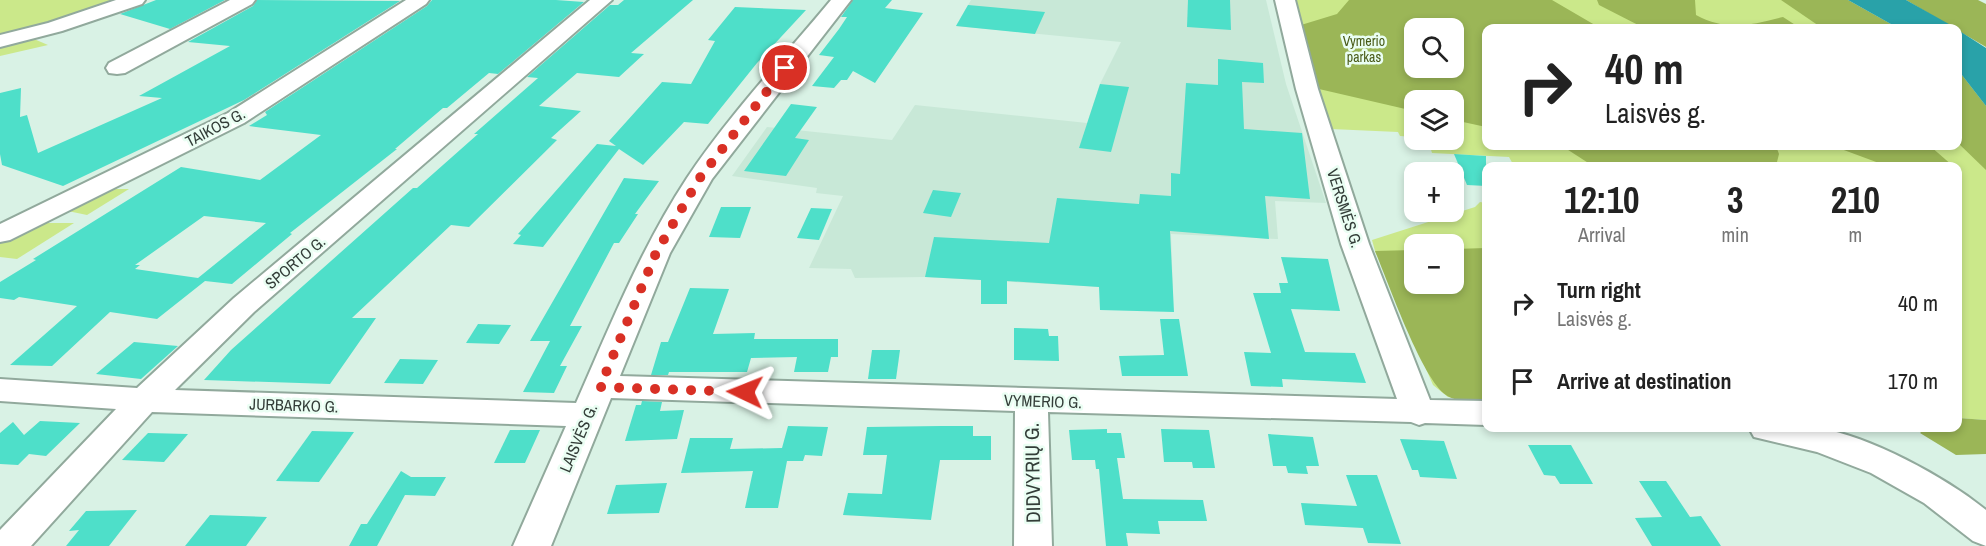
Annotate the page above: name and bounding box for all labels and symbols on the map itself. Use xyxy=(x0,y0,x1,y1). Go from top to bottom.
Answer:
park label: Vymerio parkas xyxy=(1343,32,1385,66)
pin xyxy=(759,42,810,93)
street label: TAIKOS G. xyxy=(181,102,249,152)
street label: VERSMĖS G. xyxy=(1322,166,1368,250)
street label: SPORTO G. xyxy=(260,230,330,294)
position arrow xyxy=(713,360,777,424)
street label: VYMERIO G. xyxy=(1004,389,1082,413)
street label: JURBARKO G. xyxy=(249,392,339,418)
street label: LAISVĖS G. xyxy=(554,400,602,476)
street label: DIDVYRIŲ G. xyxy=(1018,423,1046,523)

